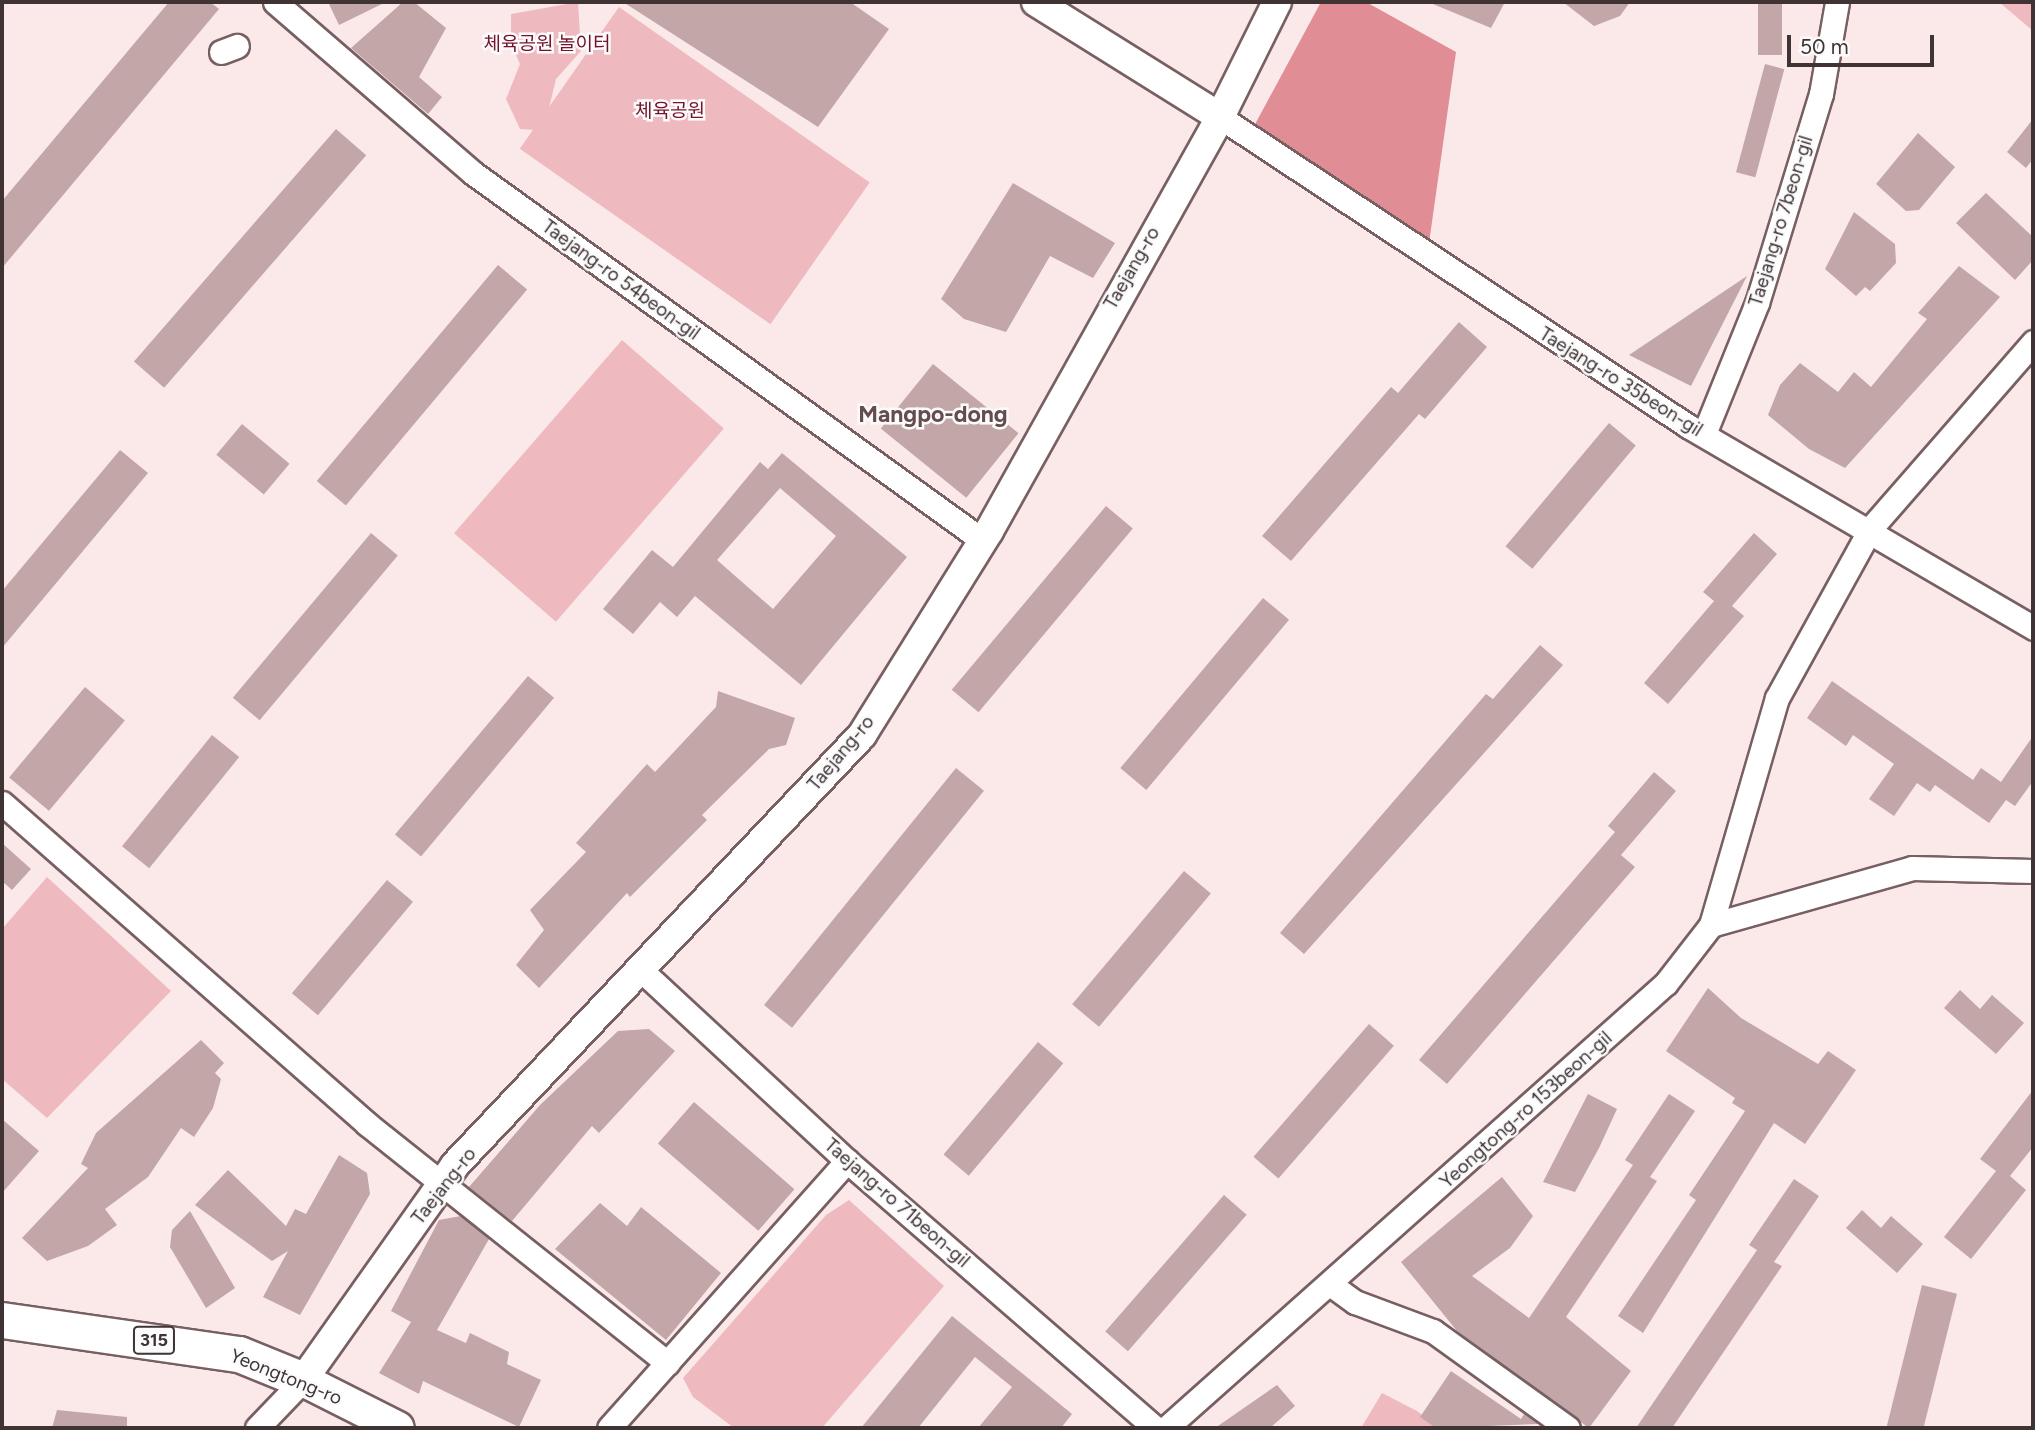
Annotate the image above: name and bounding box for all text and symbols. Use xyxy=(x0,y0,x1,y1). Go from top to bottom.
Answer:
scale bar xyxy=(1790,21,1937,65)
park label: 체육공원 놀이터 xyxy=(483,33,611,55)
text: 50 m xyxy=(1800,34,1849,59)
park label: 체육공원 xyxy=(635,100,705,122)
street label: Taejang-ro 7beon-gil xyxy=(1744,133,1818,309)
street label: Taejang-ro 54beon-gil xyxy=(538,215,704,345)
street label: Taejang-ro xyxy=(1099,223,1165,313)
street label: Taejang-ro 35beon-gil xyxy=(1535,323,1707,441)
district label: Mangpo-dong xyxy=(858,400,1008,428)
street label: Taejang-ro xyxy=(803,711,879,795)
street label: Yeongtong-ro 153beon-gil xyxy=(1435,1027,1617,1193)
street label: Taejang-ro 71beon-gil xyxy=(820,1134,974,1272)
street label: Taejang-ro xyxy=(407,1143,481,1229)
road number: 315 xyxy=(131,1325,177,1354)
street label: Yeongtong-ro xyxy=(227,1344,345,1410)

